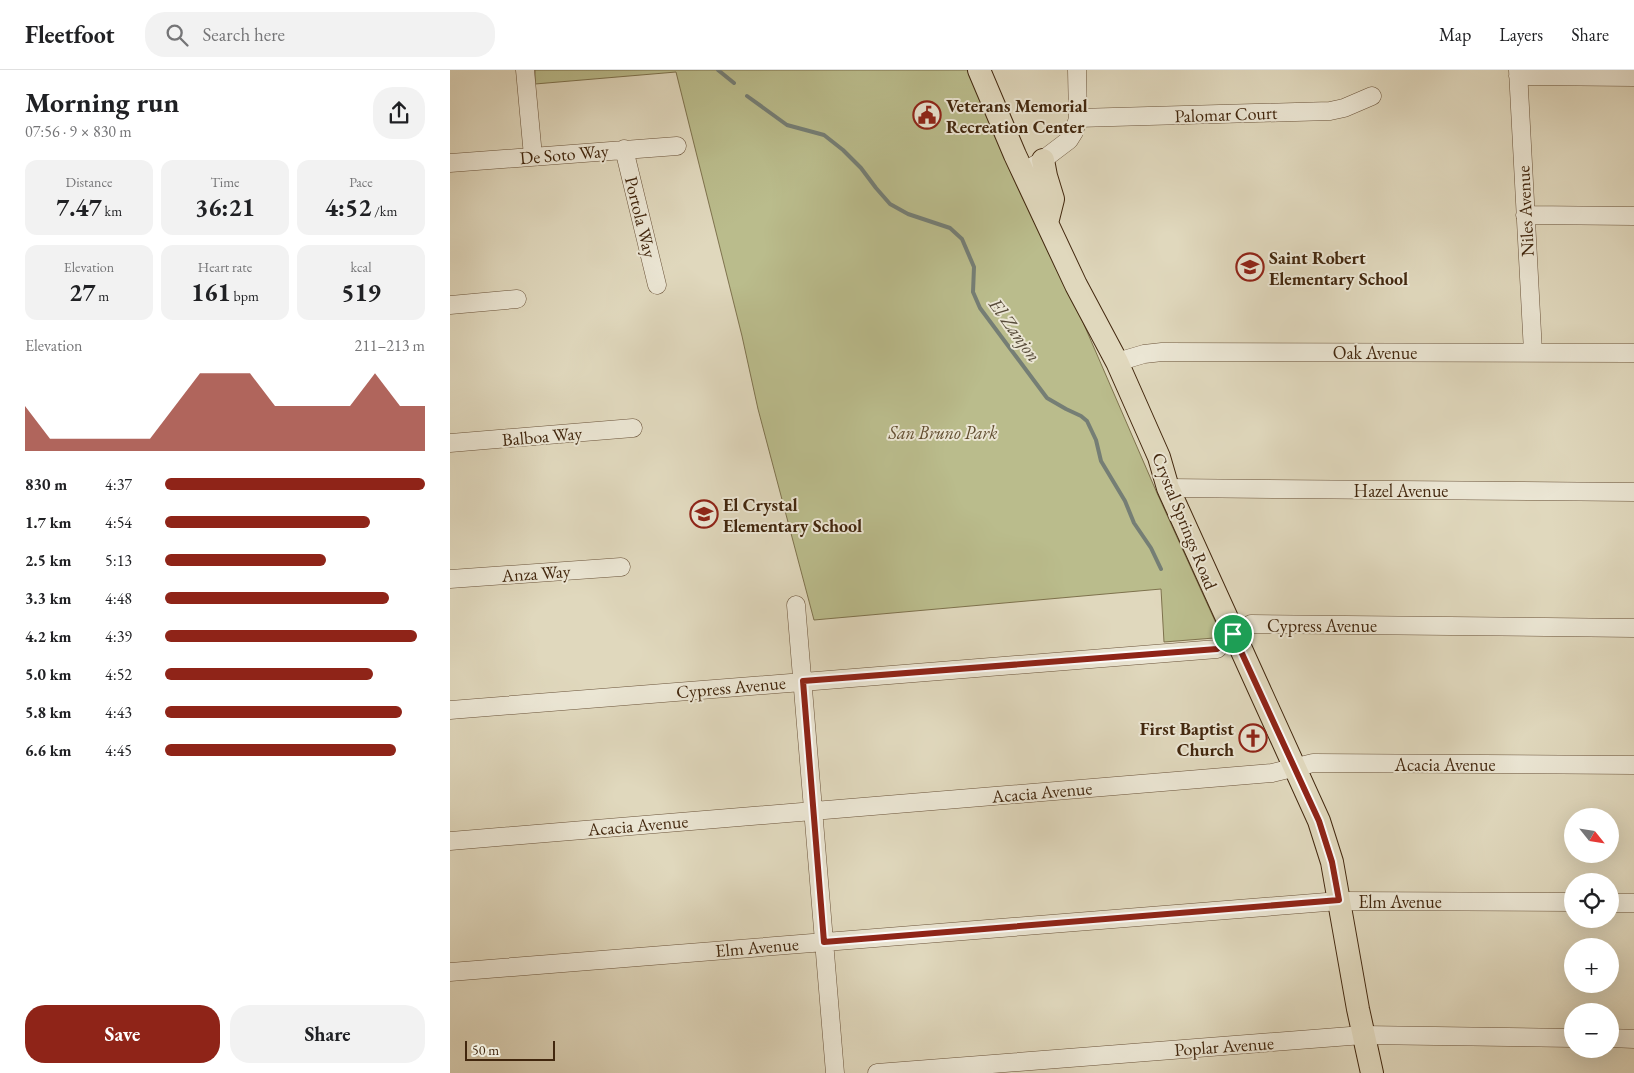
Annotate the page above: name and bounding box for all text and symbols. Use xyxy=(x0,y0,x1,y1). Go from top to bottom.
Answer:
search box xyxy=(145,12,495,57)
text: Fleetfoot xyxy=(25,19,115,50)
icon: search xyxy=(163,21,191,49)
text: Search here xyxy=(203,22,285,47)
text: Map xyxy=(1439,23,1471,46)
text: Layers xyxy=(1499,23,1543,46)
text: Share xyxy=(1571,23,1609,46)
text: Morning run xyxy=(25,84,179,120)
button: share xyxy=(373,87,425,139)
place label: Veterans Memorial Recreation Center xyxy=(946,94,1088,138)
public building icon: Veterans Memorial Recreation Center xyxy=(912,100,942,130)
street label: Palomar Court xyxy=(1174,101,1278,127)
text: 07:56 · 9 × 830 m xyxy=(25,121,132,142)
street label: De Soto Way xyxy=(519,139,610,169)
street label: Niles Avenue xyxy=(1511,165,1539,257)
text: Distance xyxy=(66,173,112,191)
text: Time xyxy=(210,173,240,191)
text: Pace xyxy=(349,173,373,191)
street label: Portola Way xyxy=(620,174,662,260)
text: 7.47 xyxy=(56,191,102,223)
text: 36:21 xyxy=(195,191,255,223)
text: 4:52 xyxy=(325,191,371,223)
text: km xyxy=(102,202,122,220)
text: /km xyxy=(371,202,397,220)
place label: Saint Robert Elementary School xyxy=(1269,246,1408,290)
school or university icon: Saint Robert Elementary School xyxy=(1235,252,1265,282)
text: Elevation xyxy=(64,258,114,276)
text: Heart rate xyxy=(198,258,252,276)
text: kcal xyxy=(351,258,372,276)
text: 27 xyxy=(69,276,95,308)
text: 161 xyxy=(191,276,231,308)
text: 519 xyxy=(341,276,381,308)
text: m xyxy=(95,287,109,305)
text: bpm xyxy=(231,287,259,305)
water label: El Zanjon xyxy=(983,292,1047,367)
text: Elevation xyxy=(25,335,83,356)
text: 211–213 m xyxy=(354,335,425,356)
street label: Oak Avenue xyxy=(1333,341,1417,364)
street label: Balboa Way xyxy=(501,421,583,451)
park label: San Bruno Park xyxy=(888,421,997,444)
street label: Crystal Springs Road xyxy=(1147,449,1223,594)
text: 830 m xyxy=(25,474,67,495)
text: 4:37 xyxy=(105,474,132,495)
street label: Hazel Avenue xyxy=(1354,479,1448,502)
place label: El Crystal Elementary School xyxy=(723,493,862,537)
school or university icon: El Crystal Elementary School xyxy=(689,499,719,529)
text: 1.7 km xyxy=(25,512,71,533)
text: 4:54 xyxy=(105,512,132,533)
text: 2.5 km xyxy=(25,550,71,571)
text: 5:13 xyxy=(105,550,132,571)
street label: Anza Way xyxy=(500,559,571,587)
text: 3.3 km xyxy=(25,588,71,609)
text: 4:48 xyxy=(105,588,132,609)
pin xyxy=(1212,613,1254,655)
street label: Cypress Avenue xyxy=(1267,614,1377,637)
icon: arrive xyxy=(1219,620,1247,648)
text: 4.2 km xyxy=(25,626,71,647)
text: 4:39 xyxy=(105,626,132,647)
text: 5.0 km xyxy=(25,664,71,685)
text: 4:52 xyxy=(105,664,132,685)
street label: Cypress Avenue xyxy=(675,671,787,703)
text: 5.8 km xyxy=(25,702,71,723)
text: 4:43 xyxy=(105,702,132,723)
place label: First Baptist Church xyxy=(1140,717,1234,761)
church icon: First Baptist Church xyxy=(1238,723,1268,753)
text: 6.6 km xyxy=(25,740,71,761)
text: 4:45 xyxy=(105,740,132,761)
street label: Acacia Avenue xyxy=(1394,753,1495,776)
street label: Acacia Avenue xyxy=(990,776,1093,808)
north arrow xyxy=(1564,808,1619,862)
map controls xyxy=(1564,808,1619,1058)
street label: Acacia Avenue xyxy=(586,809,689,841)
button: locate xyxy=(1564,873,1619,928)
street label: Elm Avenue xyxy=(1358,890,1442,913)
street label: Elm Avenue xyxy=(714,932,800,962)
button: + xyxy=(1564,938,1619,993)
button: − xyxy=(1564,1003,1619,1058)
button: Save xyxy=(25,1005,220,1063)
button: Share xyxy=(230,1005,425,1063)
street label: Poplar Avenue xyxy=(1173,1031,1275,1061)
scale bar xyxy=(465,1038,555,1061)
text: 50 m xyxy=(472,1041,499,1059)

